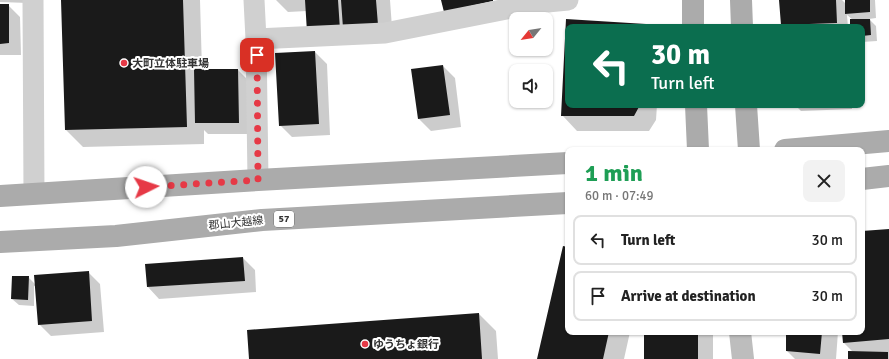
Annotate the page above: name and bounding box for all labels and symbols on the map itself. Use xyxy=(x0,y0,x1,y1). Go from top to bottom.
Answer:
north arrow xyxy=(509,12,553,56)
pin xyxy=(240,38,274,72)
place label: 大町立体駐車場 xyxy=(132,57,209,70)
marker: 大町立体駐車場 xyxy=(119,58,129,68)
position arrow xyxy=(125,166,167,208)
road number: 57 xyxy=(274,211,294,227)
street label: 郡山大越線 xyxy=(208,214,264,232)
place label: ゆうちょ銀行 xyxy=(373,338,439,351)
marker: ゆうちょ銀行 xyxy=(360,339,370,349)

